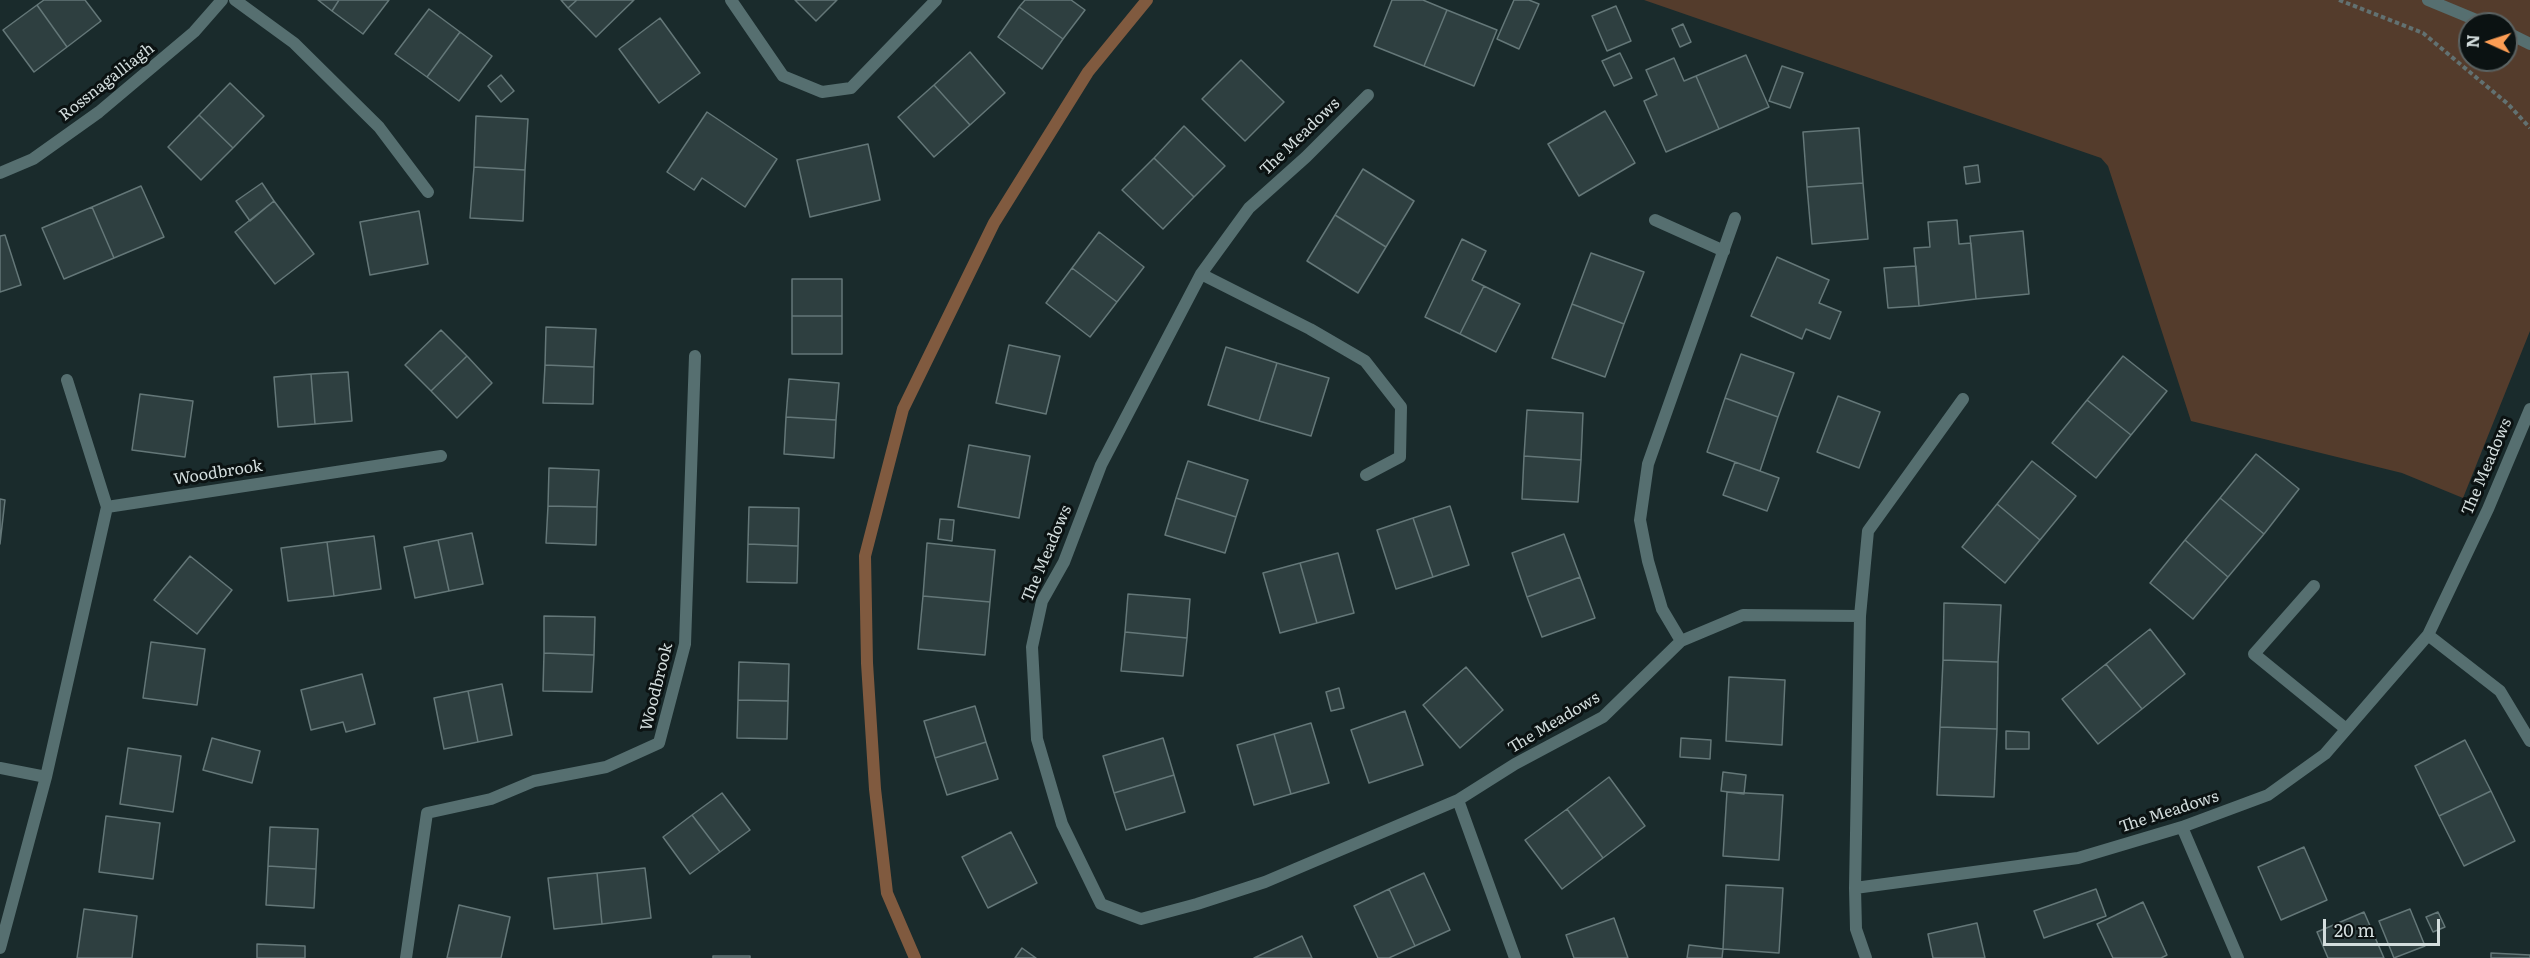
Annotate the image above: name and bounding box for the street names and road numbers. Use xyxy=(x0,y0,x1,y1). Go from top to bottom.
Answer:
street label: Rossnagalliagh xyxy=(56,39,158,125)
street label: The Meadows xyxy=(1256,94,1344,180)
street label: The Meadows xyxy=(2458,416,2516,518)
street label: Woodbrook xyxy=(172,456,264,490)
street label: The Meadows xyxy=(1018,503,1076,605)
street label: Woodbrook xyxy=(637,641,677,733)
street label: The Meadows xyxy=(1505,688,1603,758)
street label: The Meadows xyxy=(2117,787,2221,837)

